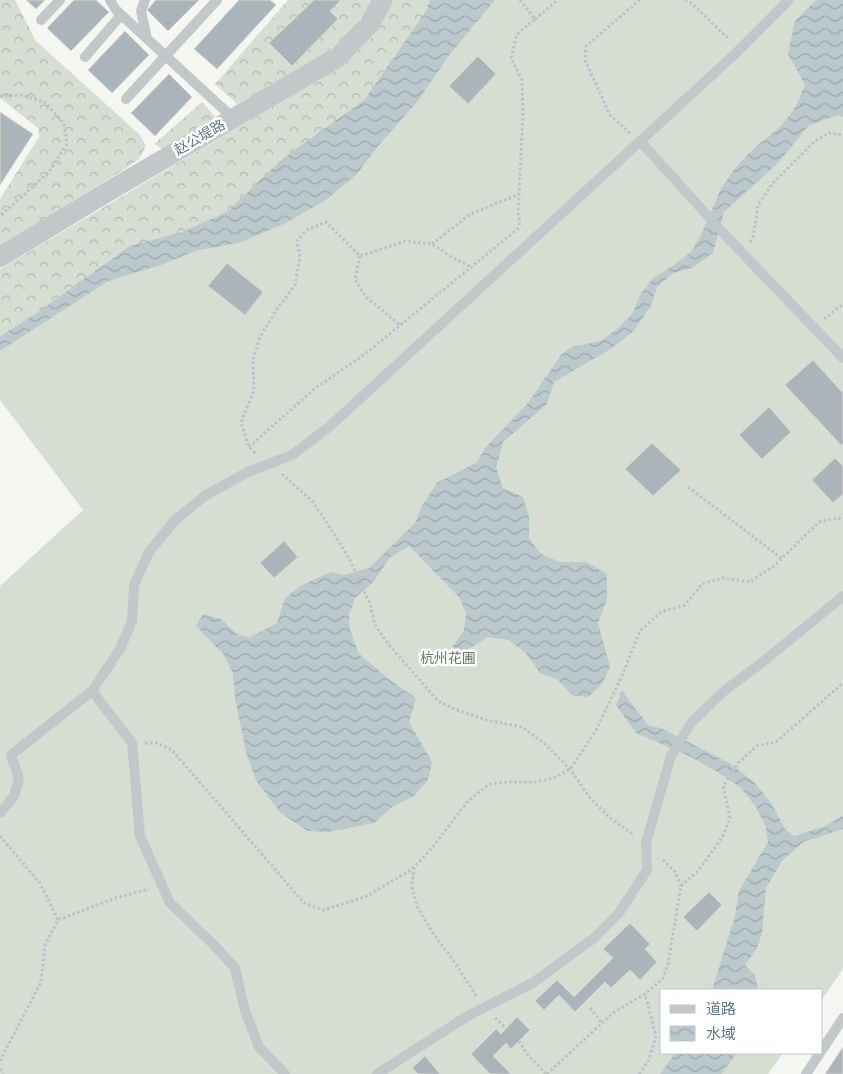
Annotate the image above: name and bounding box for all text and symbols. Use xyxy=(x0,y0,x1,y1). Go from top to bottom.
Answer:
street label: 赵公堤路 xyxy=(170,115,229,161)
park label: 杭州花圃 xyxy=(420,649,476,669)
legend xyxy=(660,989,823,1054)
text: 道路 xyxy=(706,999,736,1020)
text: 水域 xyxy=(706,1024,736,1045)

